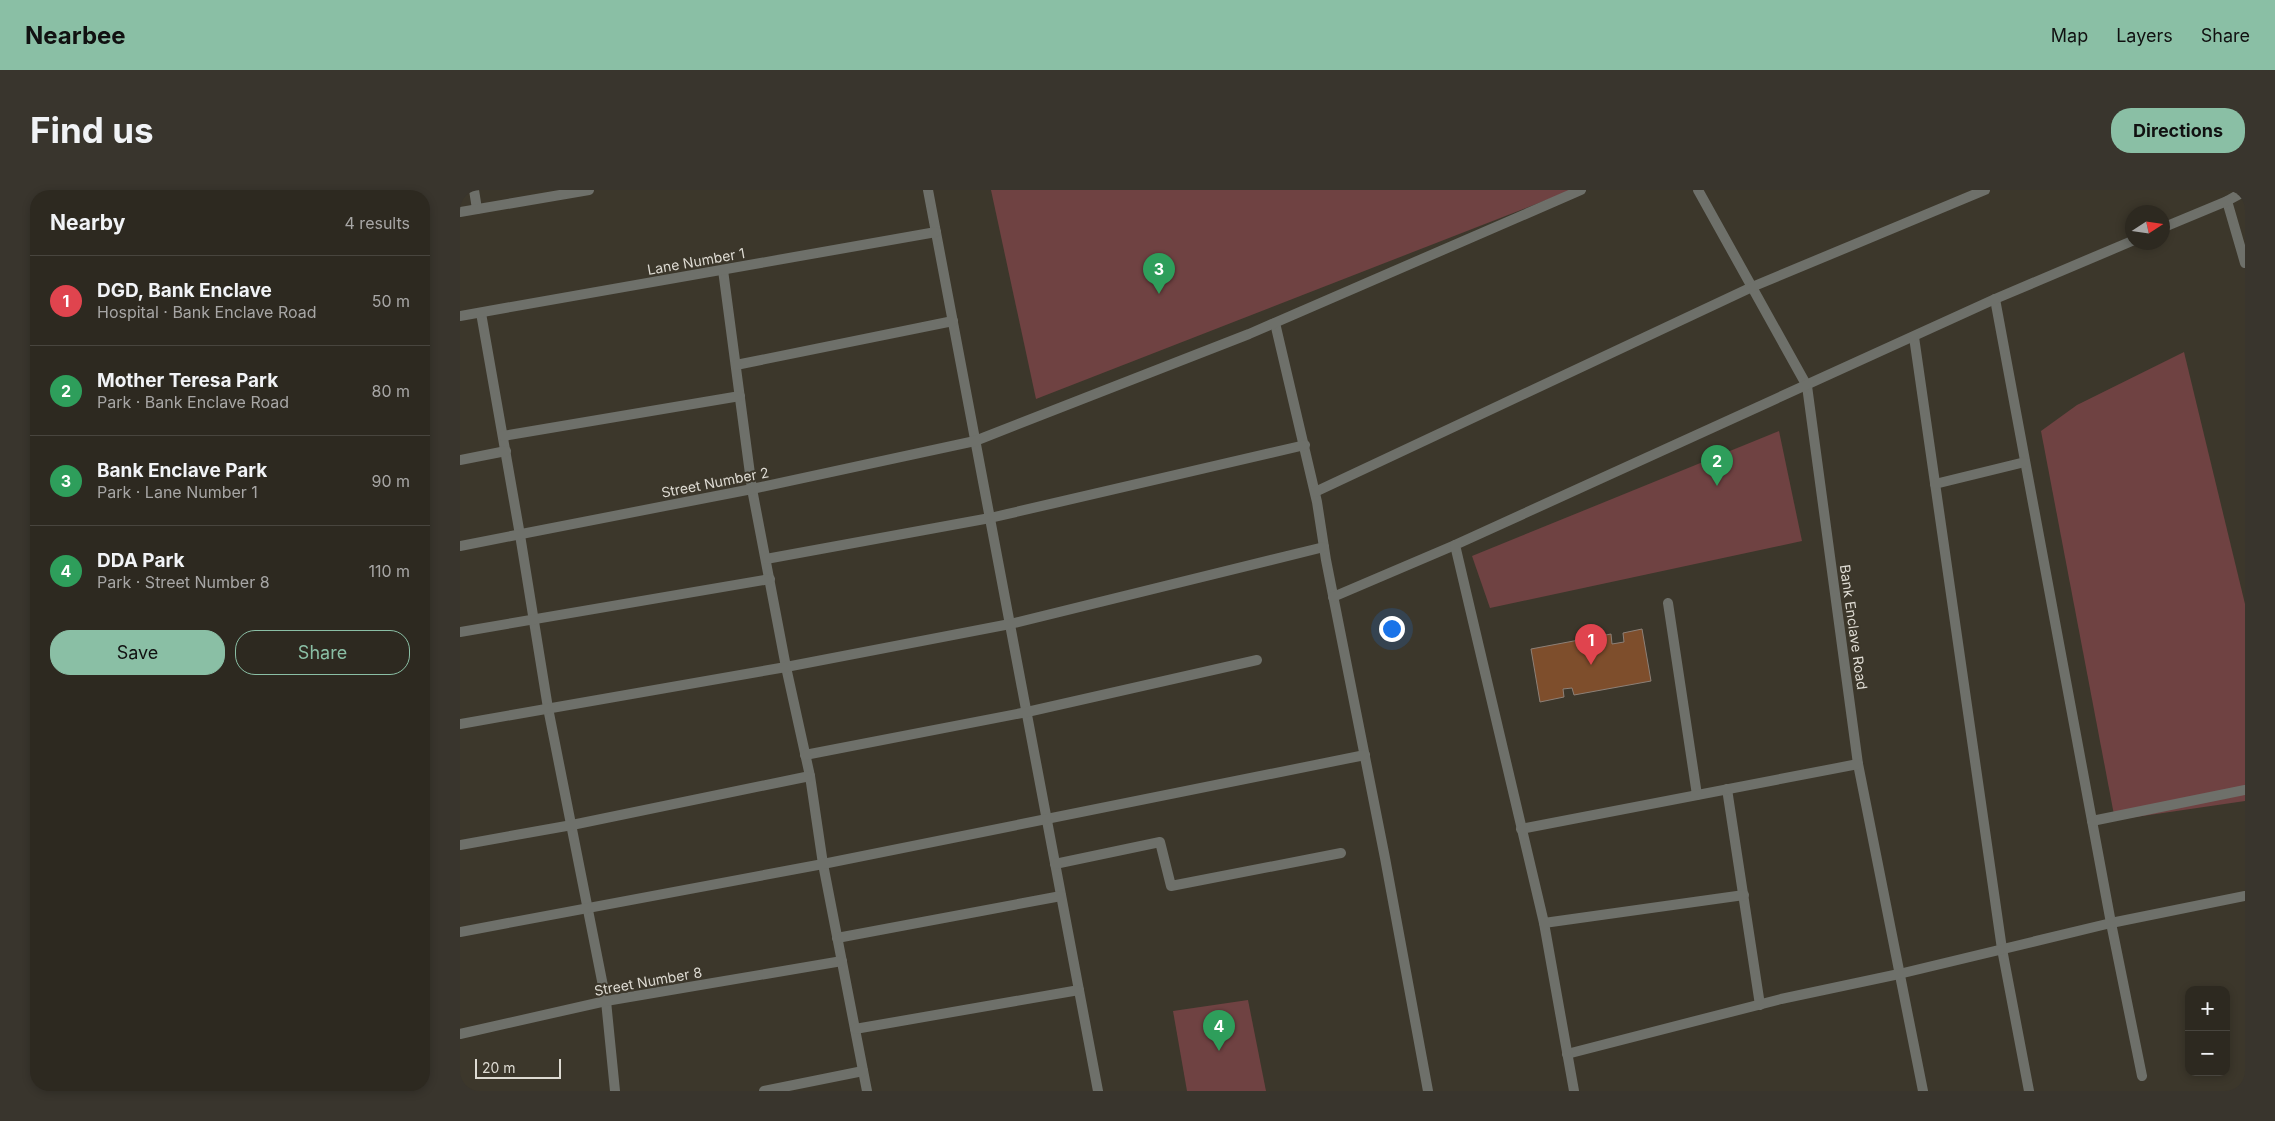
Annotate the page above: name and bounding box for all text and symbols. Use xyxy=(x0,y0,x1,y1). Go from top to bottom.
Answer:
text: Nearbee xyxy=(25,21,126,50)
text: Map xyxy=(2051,25,2088,46)
text: Layers xyxy=(2116,25,2173,46)
text: Share xyxy=(2201,25,2250,46)
button: Directions xyxy=(2111,108,2245,153)
text: Find us xyxy=(30,109,154,151)
north arrow xyxy=(2125,205,2170,250)
text: Nearby xyxy=(50,210,125,235)
text: 4 results xyxy=(345,213,410,233)
street label: Lane Number 1 xyxy=(646,244,746,278)
pin: 3 xyxy=(1143,253,1175,294)
text: DGD, Bank Enclave xyxy=(97,279,272,302)
text: 1 xyxy=(63,291,69,311)
text: 50 m xyxy=(372,291,410,311)
text: Hospital · Bank Enclave Road xyxy=(97,302,317,322)
text: Mother Teresa Park xyxy=(97,369,278,392)
text: 2 xyxy=(61,381,71,401)
text: 80 m xyxy=(371,381,410,401)
text: Park · Bank Enclave Road xyxy=(97,392,289,412)
pin: 2 xyxy=(1701,445,1733,486)
text: Bank Enclave Park xyxy=(97,459,267,482)
street label: Street Number 2 xyxy=(660,463,770,501)
text: 3 xyxy=(61,471,71,491)
text: 90 m xyxy=(371,471,410,491)
text: Park · Lane Number 1 xyxy=(97,482,258,502)
text: DDA Park xyxy=(97,549,185,572)
text: 4 xyxy=(61,561,71,581)
text: 110 m xyxy=(368,561,410,581)
street label: Bank Enclave Road xyxy=(1837,563,1871,691)
text: Park · Street Number 8 xyxy=(97,572,270,592)
your location xyxy=(1379,616,1405,642)
pin: 1 xyxy=(1575,624,1607,665)
button: Save xyxy=(50,630,225,675)
button: Share xyxy=(235,630,410,675)
street label: Street Number 8 xyxy=(593,963,703,999)
map controls xyxy=(2185,986,2230,1076)
button: + xyxy=(2185,986,2230,1031)
pin: 4 xyxy=(1203,1010,1235,1051)
button: − xyxy=(2185,1031,2230,1076)
scale bar xyxy=(475,1056,561,1079)
text: 20 m xyxy=(482,1059,516,1076)

